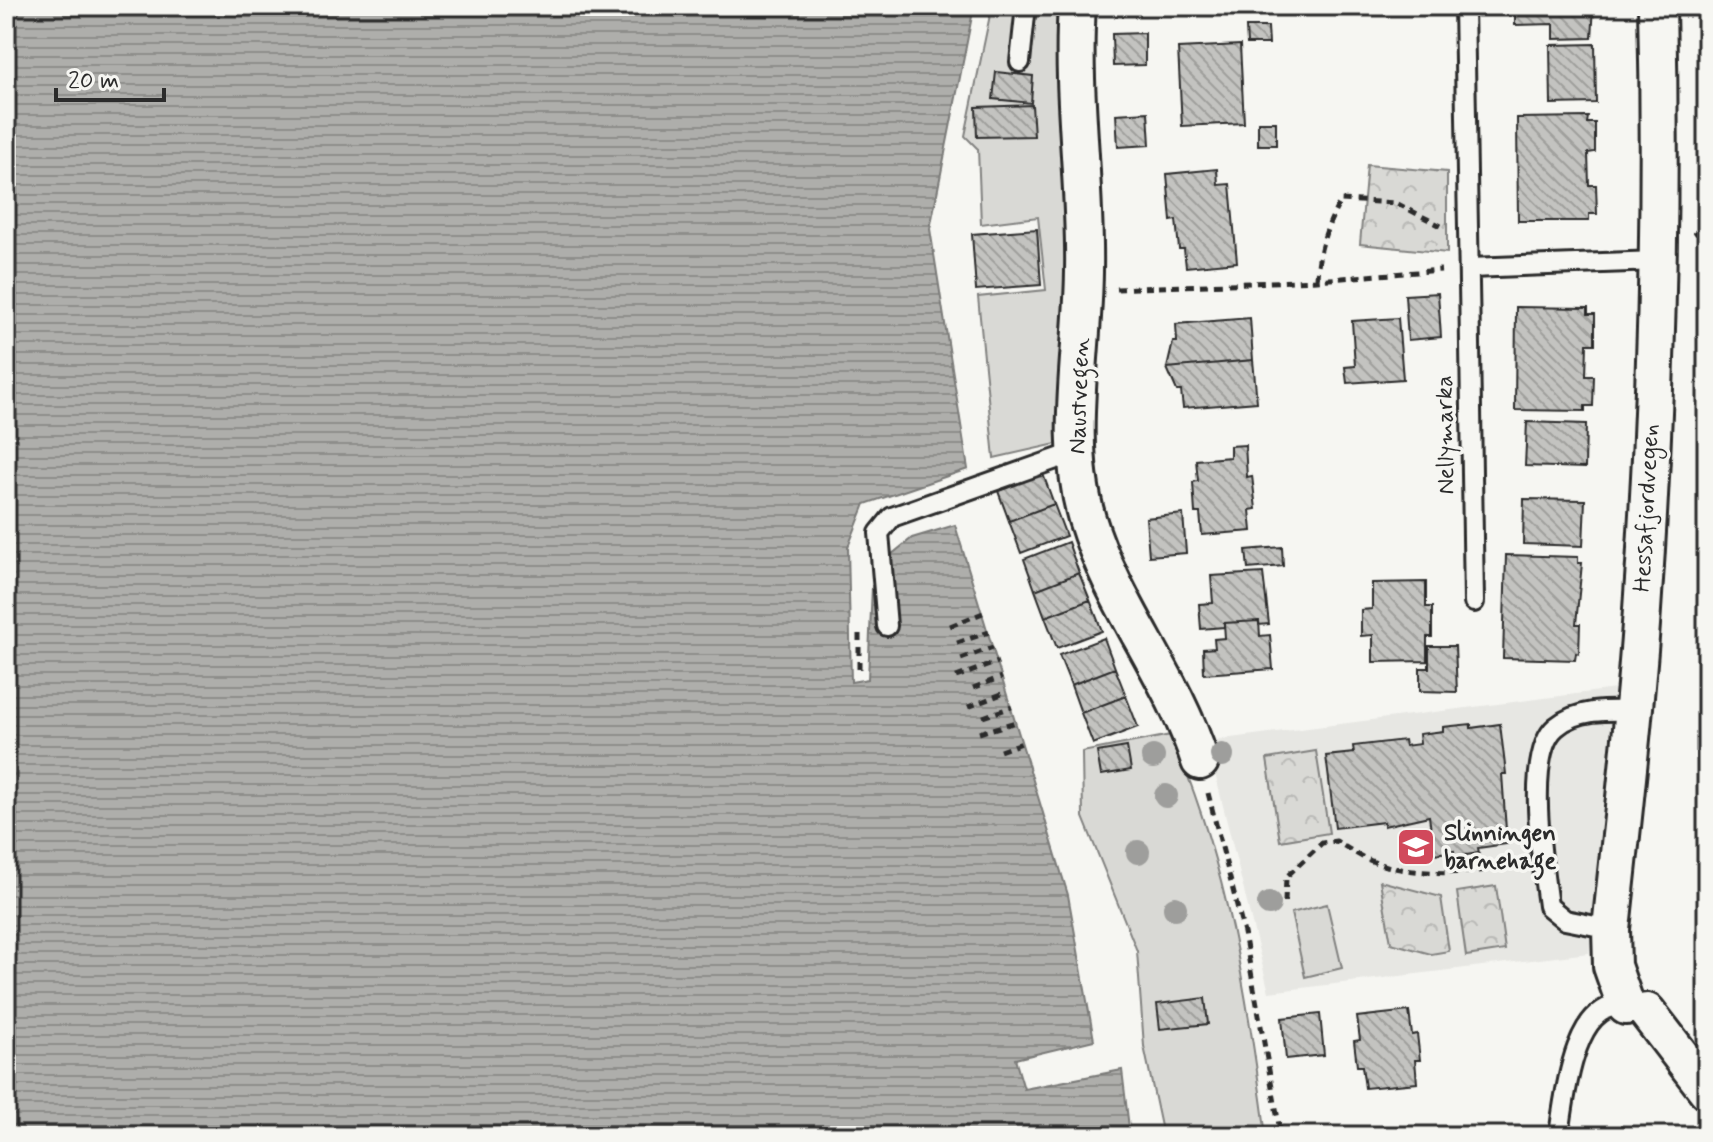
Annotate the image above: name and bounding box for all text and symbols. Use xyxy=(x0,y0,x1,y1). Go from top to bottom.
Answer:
scale bar xyxy=(56,52,164,102)
text: 20 m xyxy=(68,66,119,97)
street label: Naustvegen xyxy=(1062,337,1101,455)
street label: Nellymarka xyxy=(1429,375,1463,495)
street label: Hessafjordvegen xyxy=(1627,423,1669,593)
place label: Slinningen barnehage xyxy=(1444,818,1557,880)
school or university icon: Slinningen barnehage xyxy=(1395,826,1437,868)

